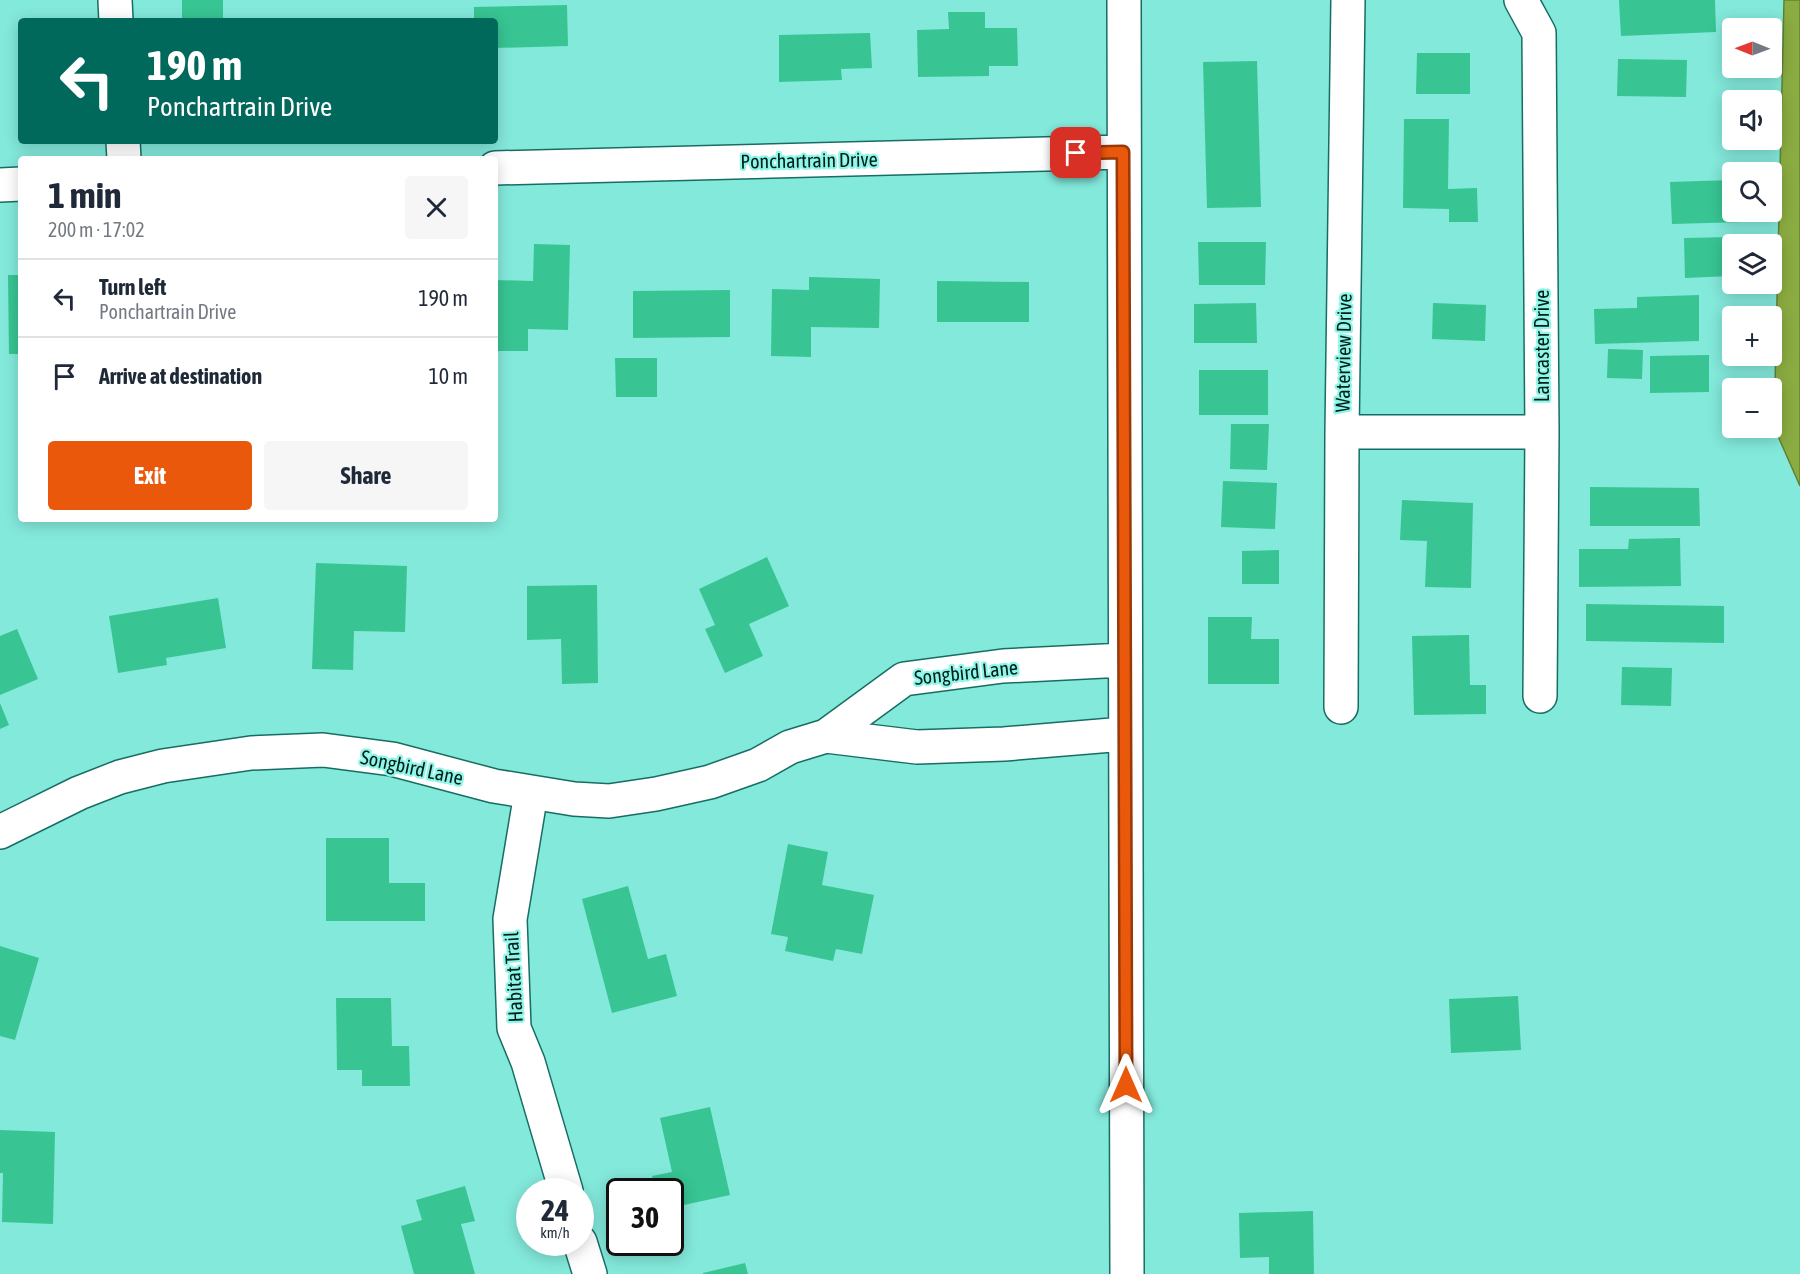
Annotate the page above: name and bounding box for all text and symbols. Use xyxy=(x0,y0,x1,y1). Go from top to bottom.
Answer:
north arrow xyxy=(1722,18,1782,78)
map controls xyxy=(1722,18,1782,438)
text: 190 m xyxy=(147,41,242,89)
icon: left xyxy=(48,42,126,120)
button: sound xyxy=(1722,90,1782,150)
text: Ponchartrain Drive xyxy=(147,91,332,122)
pin xyxy=(1050,127,1101,178)
icon: arrive xyxy=(1059,136,1092,169)
street label: Ponchartrain Drive xyxy=(740,147,878,173)
button: search xyxy=(1722,162,1782,222)
text: 1 min xyxy=(48,174,122,216)
button: close xyxy=(405,176,468,239)
text: 200 m · 17:02 xyxy=(48,218,145,241)
button: layers xyxy=(1722,234,1782,294)
text: Turn left xyxy=(99,274,166,300)
icon: left xyxy=(48,282,81,315)
text: 190 m xyxy=(418,285,468,311)
street label: Lancaster Drive xyxy=(1530,290,1553,402)
street label: Waterview Drive xyxy=(1330,293,1356,413)
text: Ponchartrain Drive xyxy=(99,300,236,323)
button: + xyxy=(1722,306,1782,366)
icon: arrive xyxy=(48,360,81,393)
text: Arrive at destination xyxy=(99,363,262,389)
text: 10 m xyxy=(428,363,468,389)
button: − xyxy=(1722,378,1782,438)
button: Exit xyxy=(48,441,252,510)
button: Share xyxy=(264,441,468,510)
street label: Songbird Lane xyxy=(913,655,1019,689)
street label: Songbird Lane xyxy=(359,745,465,789)
street label: Habitat Trail xyxy=(499,930,527,1023)
position arrow xyxy=(1094,1053,1158,1117)
speed limit sign: 30 xyxy=(606,1178,684,1256)
text: 24 xyxy=(541,1193,569,1227)
text: km/h xyxy=(540,1224,570,1241)

